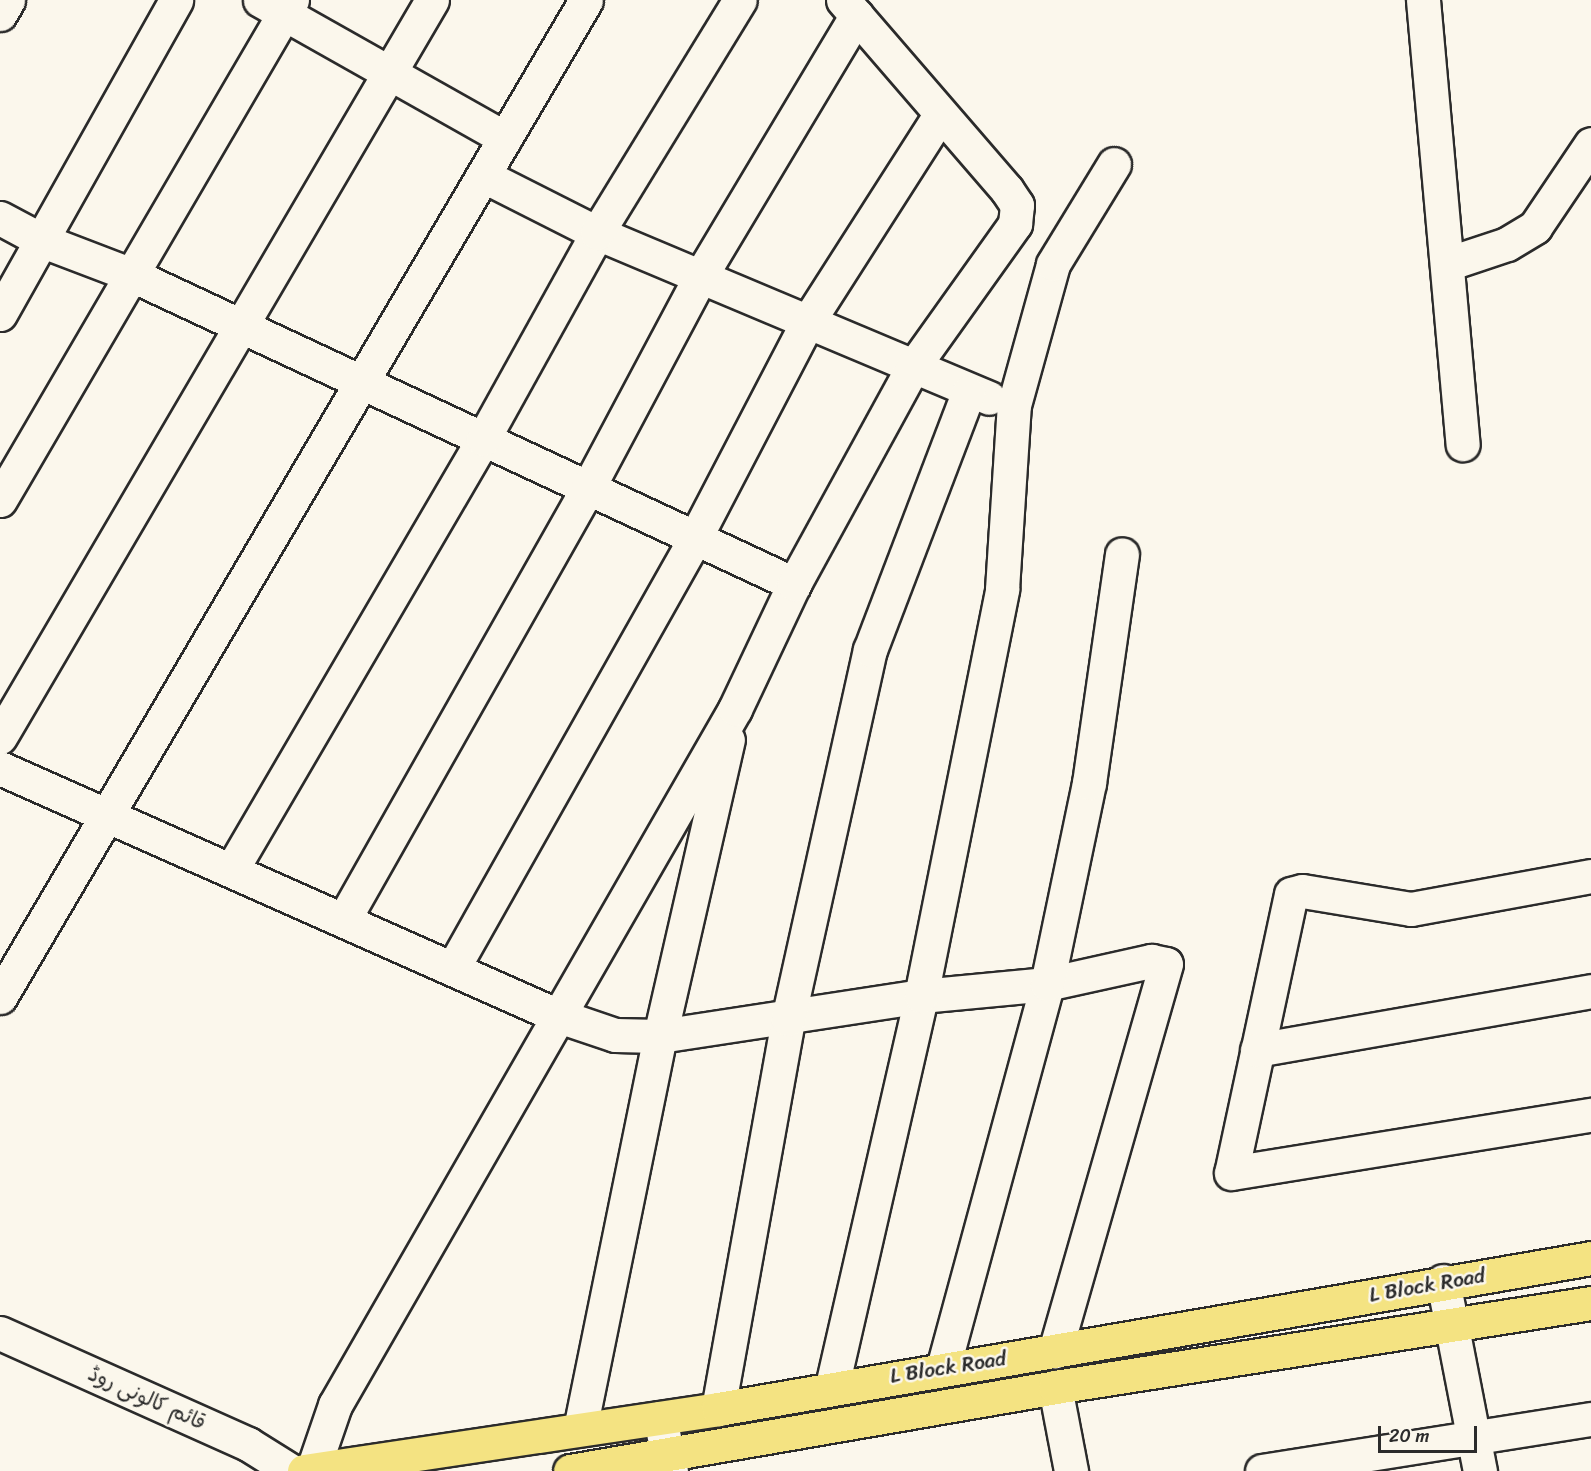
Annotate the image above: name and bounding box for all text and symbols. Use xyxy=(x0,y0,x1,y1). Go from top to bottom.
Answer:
street label: L Block Road xyxy=(1367,1262,1487,1308)
street label: L Block Road xyxy=(888,1345,1008,1389)
street label: قائم کالونی روڈ xyxy=(84,1361,210,1435)
scale bar xyxy=(1381,1414,1480,1452)
text: 20 m xyxy=(1389,1420,1429,1452)

